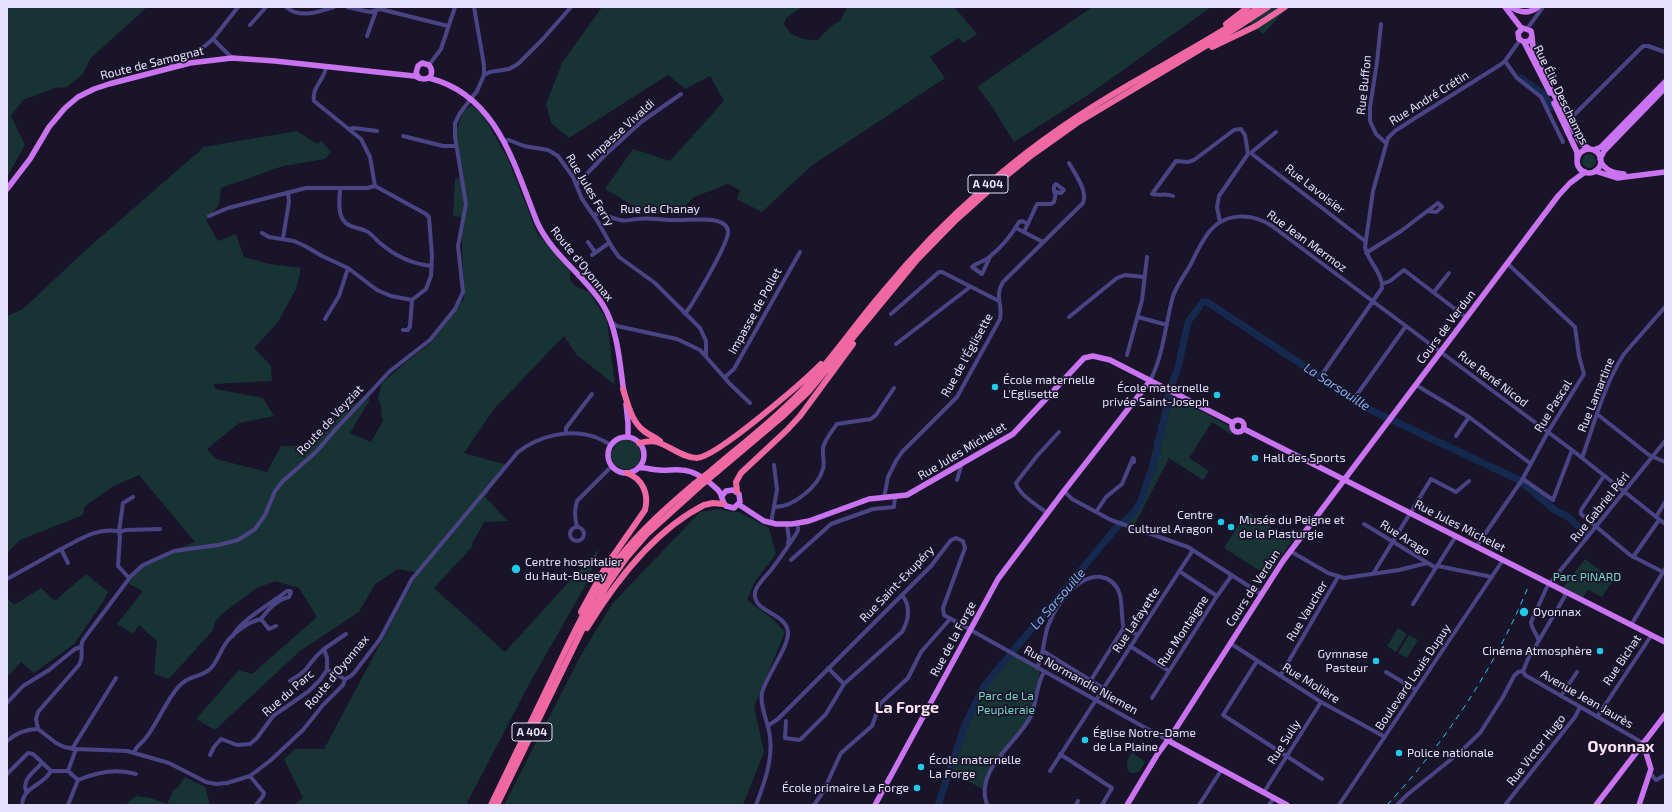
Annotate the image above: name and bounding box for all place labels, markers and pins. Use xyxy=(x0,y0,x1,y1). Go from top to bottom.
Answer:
place label: École maternelle L'Eglisette xyxy=(1003,373,1095,401)
place label: École maternelle privée Saint-Joseph xyxy=(1102,381,1209,409)
marker: École maternelle L'Eglisette xyxy=(990,382,1000,392)
marker: École maternelle privée Saint-Joseph xyxy=(1212,390,1222,400)
place label: Hall des Sports xyxy=(1263,451,1345,465)
marker: Hall des Sports xyxy=(1250,453,1260,463)
place label: Centre Culturel Aragon xyxy=(1128,508,1213,536)
place label: Musée du Peigne et de la Plasturgie xyxy=(1239,513,1345,541)
marker: Centre Culturel Aragon xyxy=(1216,517,1226,527)
marker: Musée du Peigne et de la Plasturgie xyxy=(1226,522,1236,532)
place label: Centre hospitalier du Haut-Bugey xyxy=(525,555,622,583)
marker: Centre hospitalier du Haut-Bugey xyxy=(510,563,522,575)
place label: Oyonnax xyxy=(1533,605,1581,619)
marker: Oyonnax xyxy=(1518,606,1530,618)
place label: Cinéma Atmosphère xyxy=(1482,644,1592,658)
marker: Cinéma Atmosphère xyxy=(1595,646,1605,656)
place label: Gymnase Pasteur xyxy=(1318,647,1368,675)
marker: Gymnase Pasteur xyxy=(1371,656,1381,666)
place label: Église Notre-Dame de La Plaine xyxy=(1093,726,1196,754)
marker: Église Notre-Dame de La Plaine xyxy=(1080,735,1090,745)
place label: Police nationale xyxy=(1407,746,1494,760)
marker: Police nationale xyxy=(1394,748,1404,758)
place label: École maternelle La Forge xyxy=(929,753,1021,781)
marker: École maternelle La Forge xyxy=(916,762,926,772)
place label: École primaire La Forge xyxy=(782,781,909,795)
marker: École primaire La Forge xyxy=(912,783,922,793)

